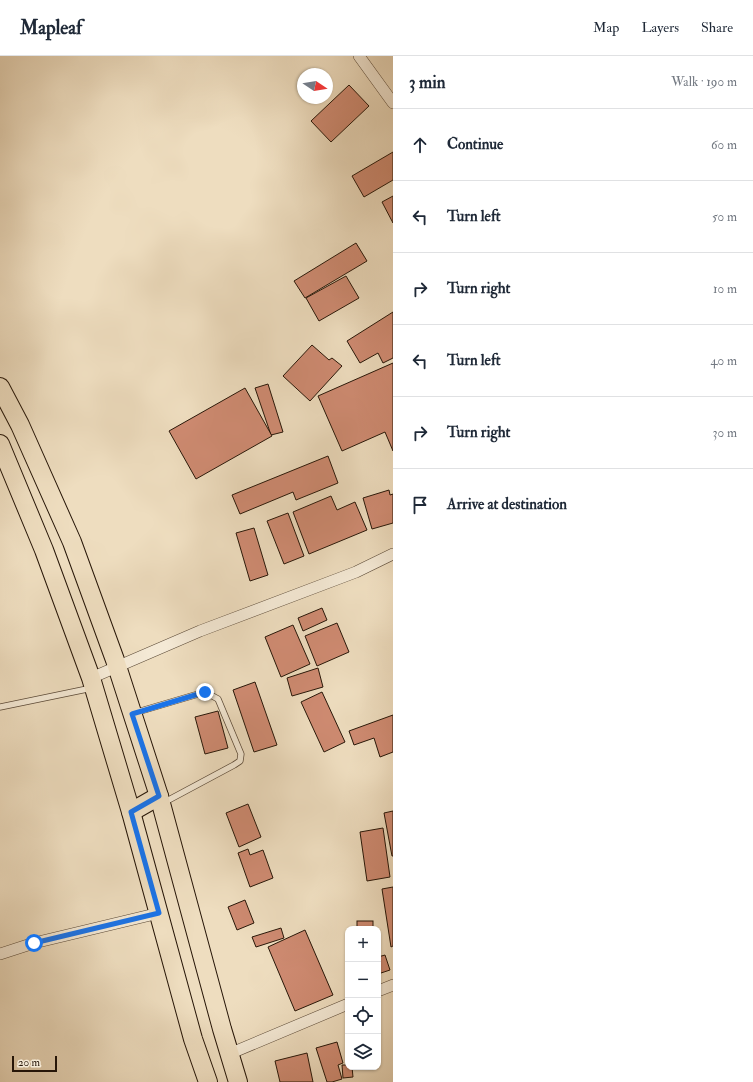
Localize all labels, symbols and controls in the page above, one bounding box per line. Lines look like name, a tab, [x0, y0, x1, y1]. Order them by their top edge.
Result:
text: Mapleaf	[20, 16, 82, 40]
text: Map	[593, 19, 619, 36]
text: Layers	[641, 19, 679, 36]
text: Share	[701, 19, 733, 36]
north arrow	[297, 68, 333, 104]
text: 3 min	[409, 72, 446, 93]
text: Walk · 190 m	[671, 74, 737, 90]
icon: ahead	[409, 134, 431, 156]
text: Continue	[447, 135, 503, 154]
text: 60 m	[711, 137, 737, 153]
icon: left	[409, 206, 431, 228]
text: Turn left	[447, 207, 501, 226]
text: 50 m	[712, 209, 737, 225]
icon: right	[409, 278, 431, 300]
text: Turn right	[447, 279, 510, 298]
text: 10 m	[713, 281, 737, 297]
icon: left	[409, 350, 431, 372]
text: Turn left	[447, 351, 501, 370]
text: 40 m	[711, 353, 737, 369]
icon: right	[409, 422, 431, 444]
text: Turn right	[447, 423, 510, 442]
text: 30 m	[713, 425, 737, 441]
icon: arrive	[409, 494, 431, 516]
text: Arrive at destination	[447, 495, 567, 514]
route end	[196, 683, 214, 701]
map controls	[345, 926, 381, 1070]
button: +	[345, 926, 381, 962]
route start	[25, 934, 43, 952]
button: −	[345, 962, 381, 998]
button: locate	[345, 998, 381, 1034]
button: layers	[345, 1034, 381, 1070]
scale bar	[12, 1054, 57, 1073]
text: 20 m	[18, 1056, 40, 1069]

